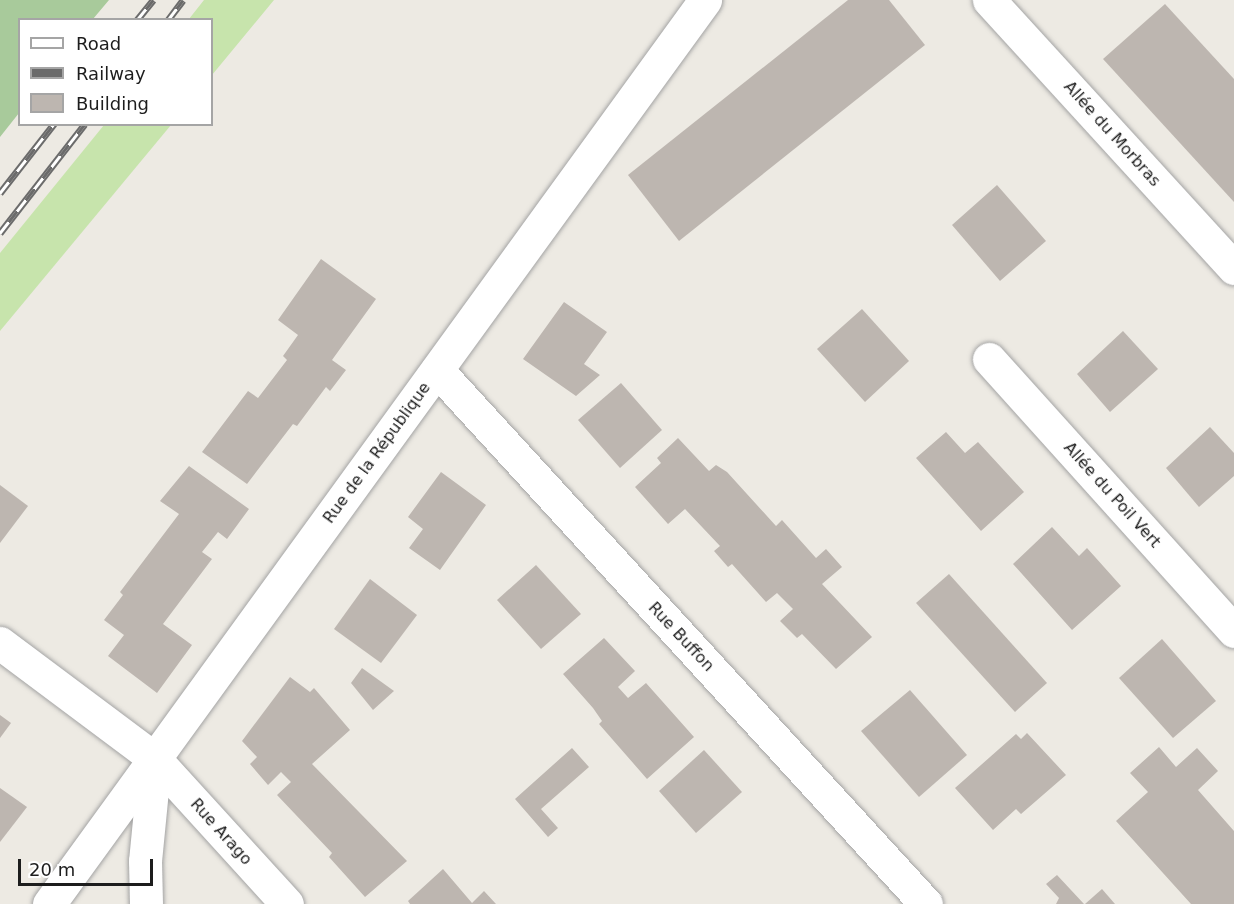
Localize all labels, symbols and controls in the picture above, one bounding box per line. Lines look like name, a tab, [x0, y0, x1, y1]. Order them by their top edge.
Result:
legend	[18, 18, 213, 126]
text: Road	[76, 33, 121, 54]
text: Railway	[76, 63, 146, 84]
street label: Allée du Morbras	[1060, 77, 1164, 191]
text: Building	[76, 93, 149, 114]
street label: Rue de la République	[319, 379, 435, 527]
street label: Allée du Poil Vert	[1060, 438, 1164, 552]
street label: Rue Buffon	[644, 598, 718, 676]
street label: Rue Arago	[186, 795, 256, 869]
scale bar	[21, 847, 156, 885]
text: 20 m	[29, 859, 75, 880]

